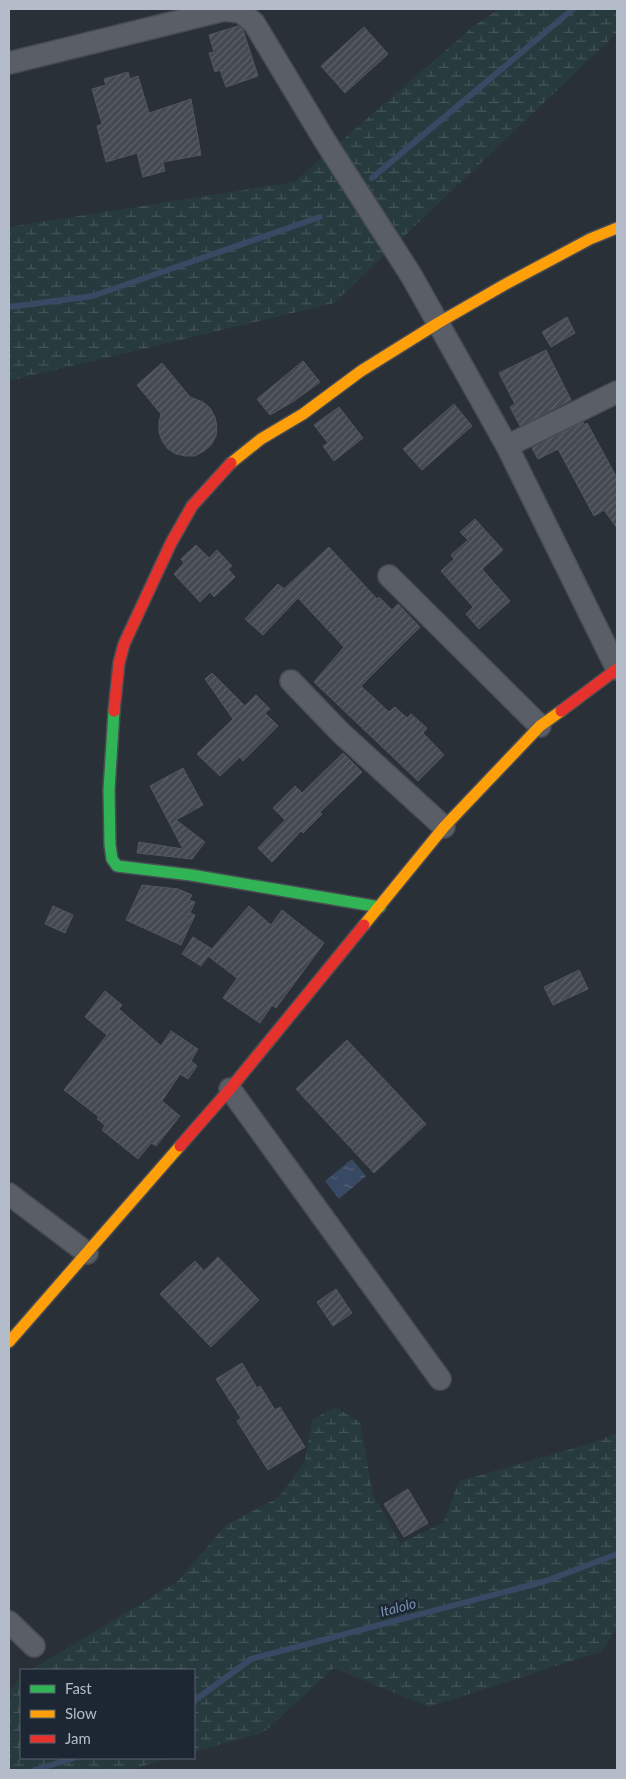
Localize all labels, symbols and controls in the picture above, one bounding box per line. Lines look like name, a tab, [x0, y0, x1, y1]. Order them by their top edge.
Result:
water label: Italolo	[378, 1594, 418, 1620]
legend	[20, 1669, 195, 1759]
text: Fast	[65, 1679, 92, 1697]
text: Slow	[65, 1704, 97, 1722]
text: Jam	[65, 1729, 91, 1747]

